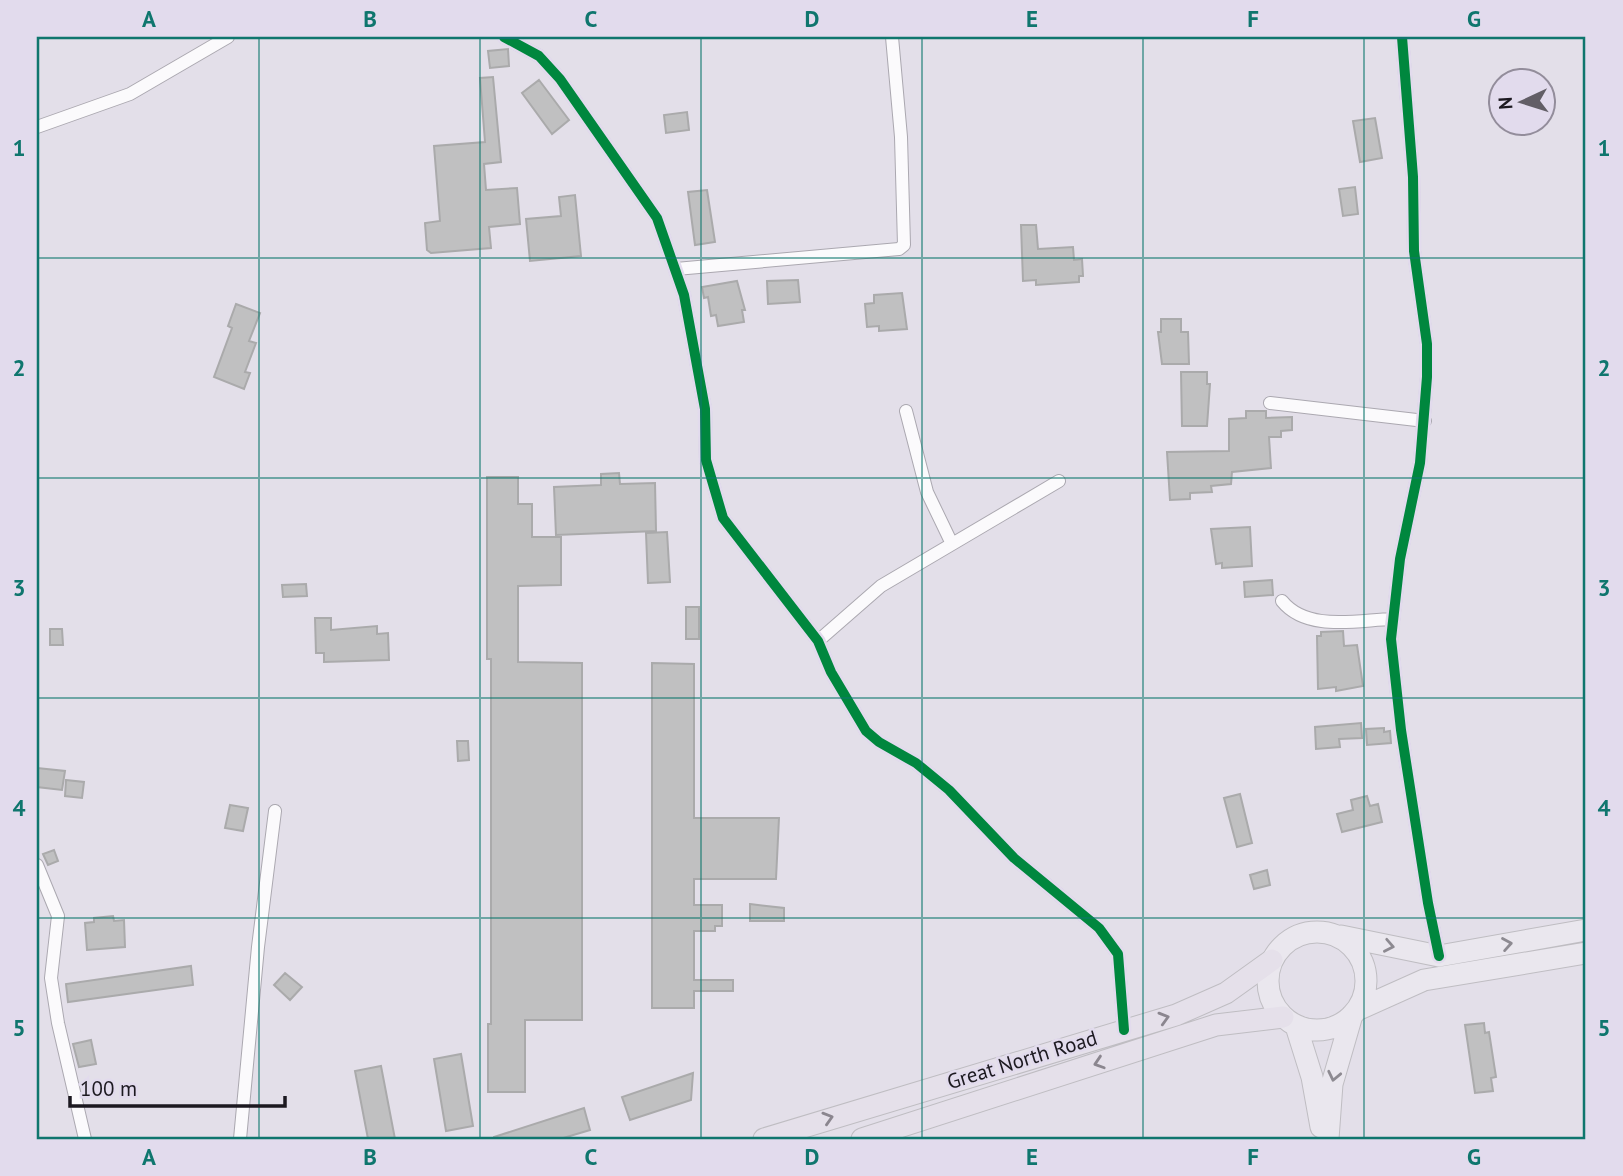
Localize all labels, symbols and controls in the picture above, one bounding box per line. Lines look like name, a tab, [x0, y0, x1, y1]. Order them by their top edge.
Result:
text: A	[142, 4, 156, 33]
text: B	[363, 4, 377, 33]
text: C	[585, 4, 598, 33]
text: D	[805, 4, 819, 33]
text: E	[1026, 4, 1038, 33]
text: F	[1247, 4, 1259, 33]
text: G	[1467, 4, 1481, 33]
north arrow	[1486, 66, 1556, 136]
text: N	[1493, 96, 1517, 110]
text: 1	[12, 133, 26, 162]
text: 1	[1597, 133, 1611, 162]
text: 2	[12, 353, 26, 382]
text: 2	[1597, 353, 1611, 382]
text: 3	[12, 573, 26, 602]
text: 3	[1597, 573, 1611, 602]
text: 4	[12, 793, 26, 822]
text: 4	[1597, 793, 1611, 822]
one-way arrow	[1383, 937, 1395, 952]
one-way arrow	[1501, 937, 1513, 952]
one-way arrow	[1158, 1012, 1170, 1027]
text: 5	[12, 1013, 26, 1042]
text: 5	[1597, 1013, 1611, 1042]
street label: Great North Road	[943, 1024, 1100, 1095]
one-way arrow	[1093, 1055, 1106, 1069]
scale bar	[70, 1064, 285, 1108]
one-way arrow	[1328, 1070, 1343, 1082]
text: 100 m	[80, 1075, 137, 1102]
one-way arrow	[822, 1111, 834, 1126]
text: A	[142, 1142, 156, 1171]
text: B	[363, 1142, 377, 1171]
text: C	[585, 1142, 598, 1171]
text: D	[805, 1142, 819, 1171]
text: E	[1026, 1142, 1038, 1171]
text: F	[1247, 1142, 1259, 1171]
text: G	[1467, 1142, 1481, 1171]

